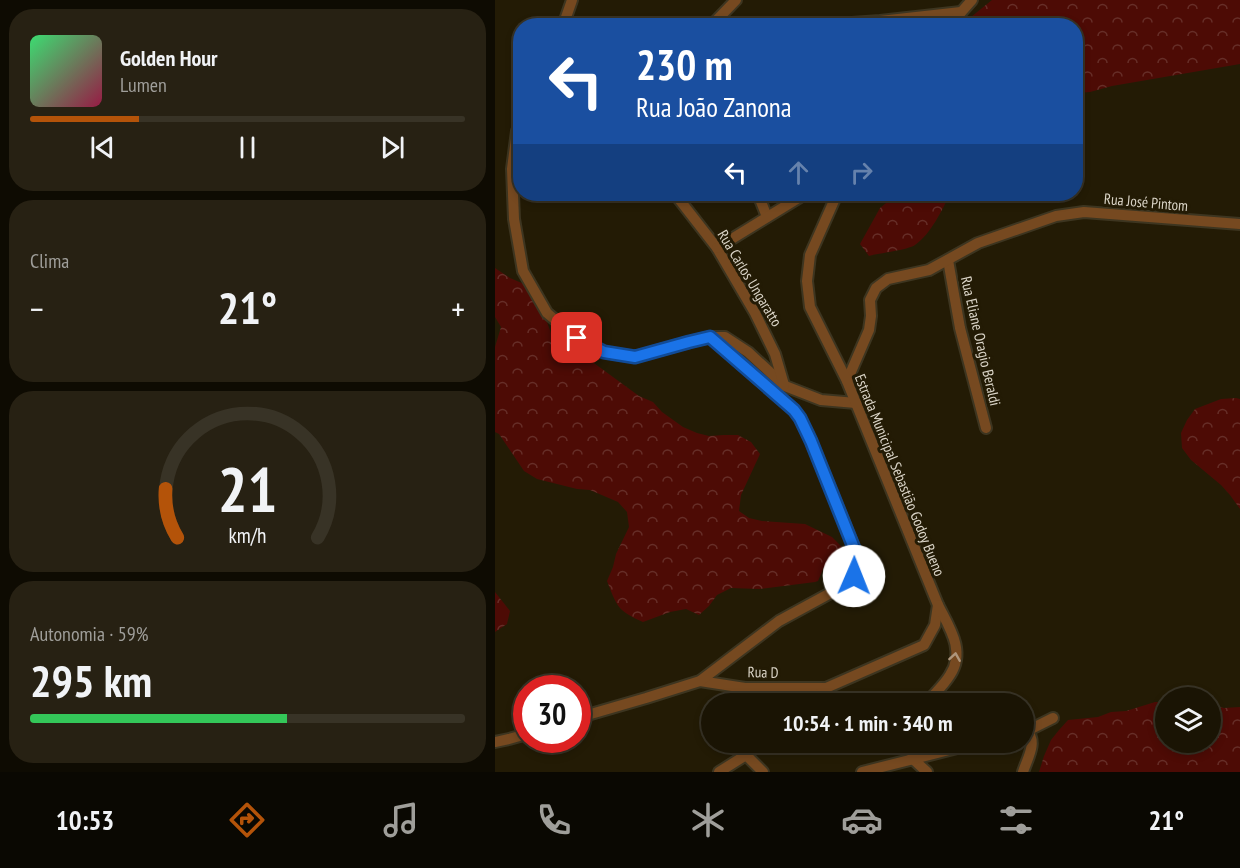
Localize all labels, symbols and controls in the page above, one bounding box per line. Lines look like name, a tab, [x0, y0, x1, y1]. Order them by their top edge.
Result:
text: 230 m	[636, 37, 733, 92]
icon: left	[537, 42, 615, 120]
text: Golden Hour	[120, 44, 218, 72]
text: Lumen	[120, 72, 167, 98]
text: Rua João Zanona	[636, 90, 792, 124]
icon: previous	[86, 131, 119, 164]
icon: pause	[231, 131, 264, 164]
icon: next	[376, 131, 409, 164]
icon: left	[719, 156, 752, 189]
icon: ahead	[782, 156, 815, 189]
icon: right	[845, 156, 878, 189]
street label: Rua José Pintom	[1103, 189, 1189, 215]
street label: Rua Carlos Ungaratto	[714, 226, 786, 330]
text: Clima	[30, 248, 69, 274]
street label: Rua Eliane Oragio Beraldi	[957, 274, 1005, 408]
text: 21°	[218, 278, 277, 336]
text: −	[30, 287, 44, 330]
text: +	[451, 287, 465, 330]
pin	[551, 312, 602, 363]
icon: arrive	[560, 321, 593, 354]
street label: Estrada Municipal Sebastião Godoy Bueno	[851, 371, 949, 579]
text: 21	[218, 449, 277, 530]
text: km/h	[228, 522, 267, 550]
position arrow	[822, 544, 886, 608]
text: Autonomia · 59%	[30, 621, 148, 647]
text: 295 km	[30, 651, 152, 709]
one-way arrow	[949, 652, 961, 662]
street label: Rua D	[747, 662, 779, 682]
speed limit sign: 30	[513, 675, 591, 753]
map controls	[1155, 687, 1221, 753]
button: layers	[1155, 687, 1221, 753]
text: 10:54 · 1 min · 340 m	[782, 709, 953, 737]
icon: directions	[226, 799, 268, 841]
icon: music	[380, 799, 422, 841]
icon: phone	[533, 799, 575, 841]
icon: climate	[687, 799, 729, 841]
icon: car	[841, 799, 883, 841]
icon: filters	[995, 799, 1037, 841]
text: 10:53	[56, 803, 114, 837]
text: 21°	[1148, 803, 1184, 837]

